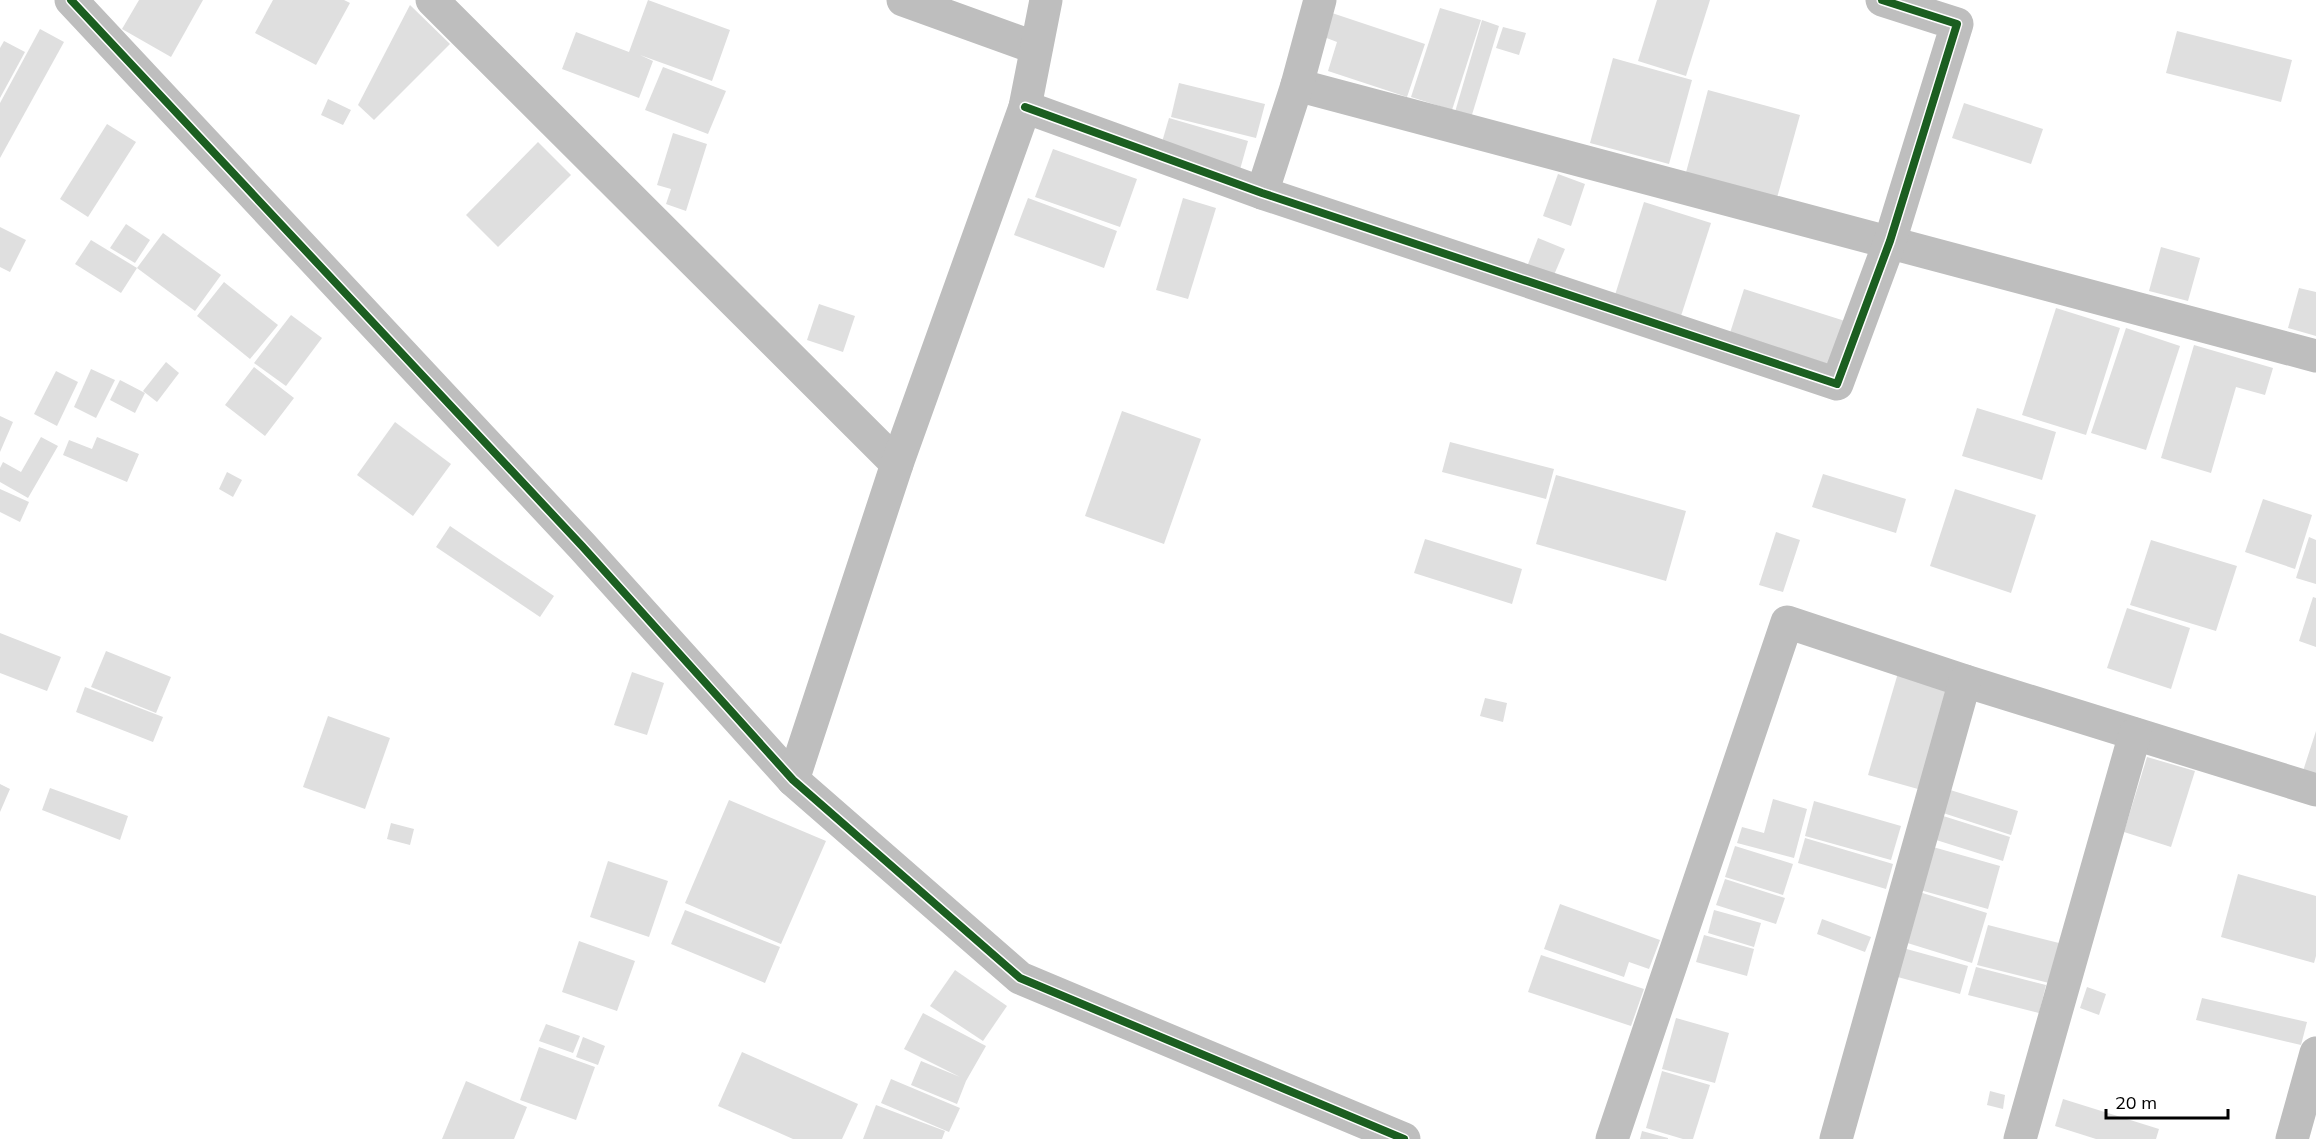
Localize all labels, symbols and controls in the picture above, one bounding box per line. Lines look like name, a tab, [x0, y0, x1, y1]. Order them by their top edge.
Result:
scale bar	[2106, 1082, 2228, 1120]
text: 20 m	[2115, 1091, 2157, 1114]

